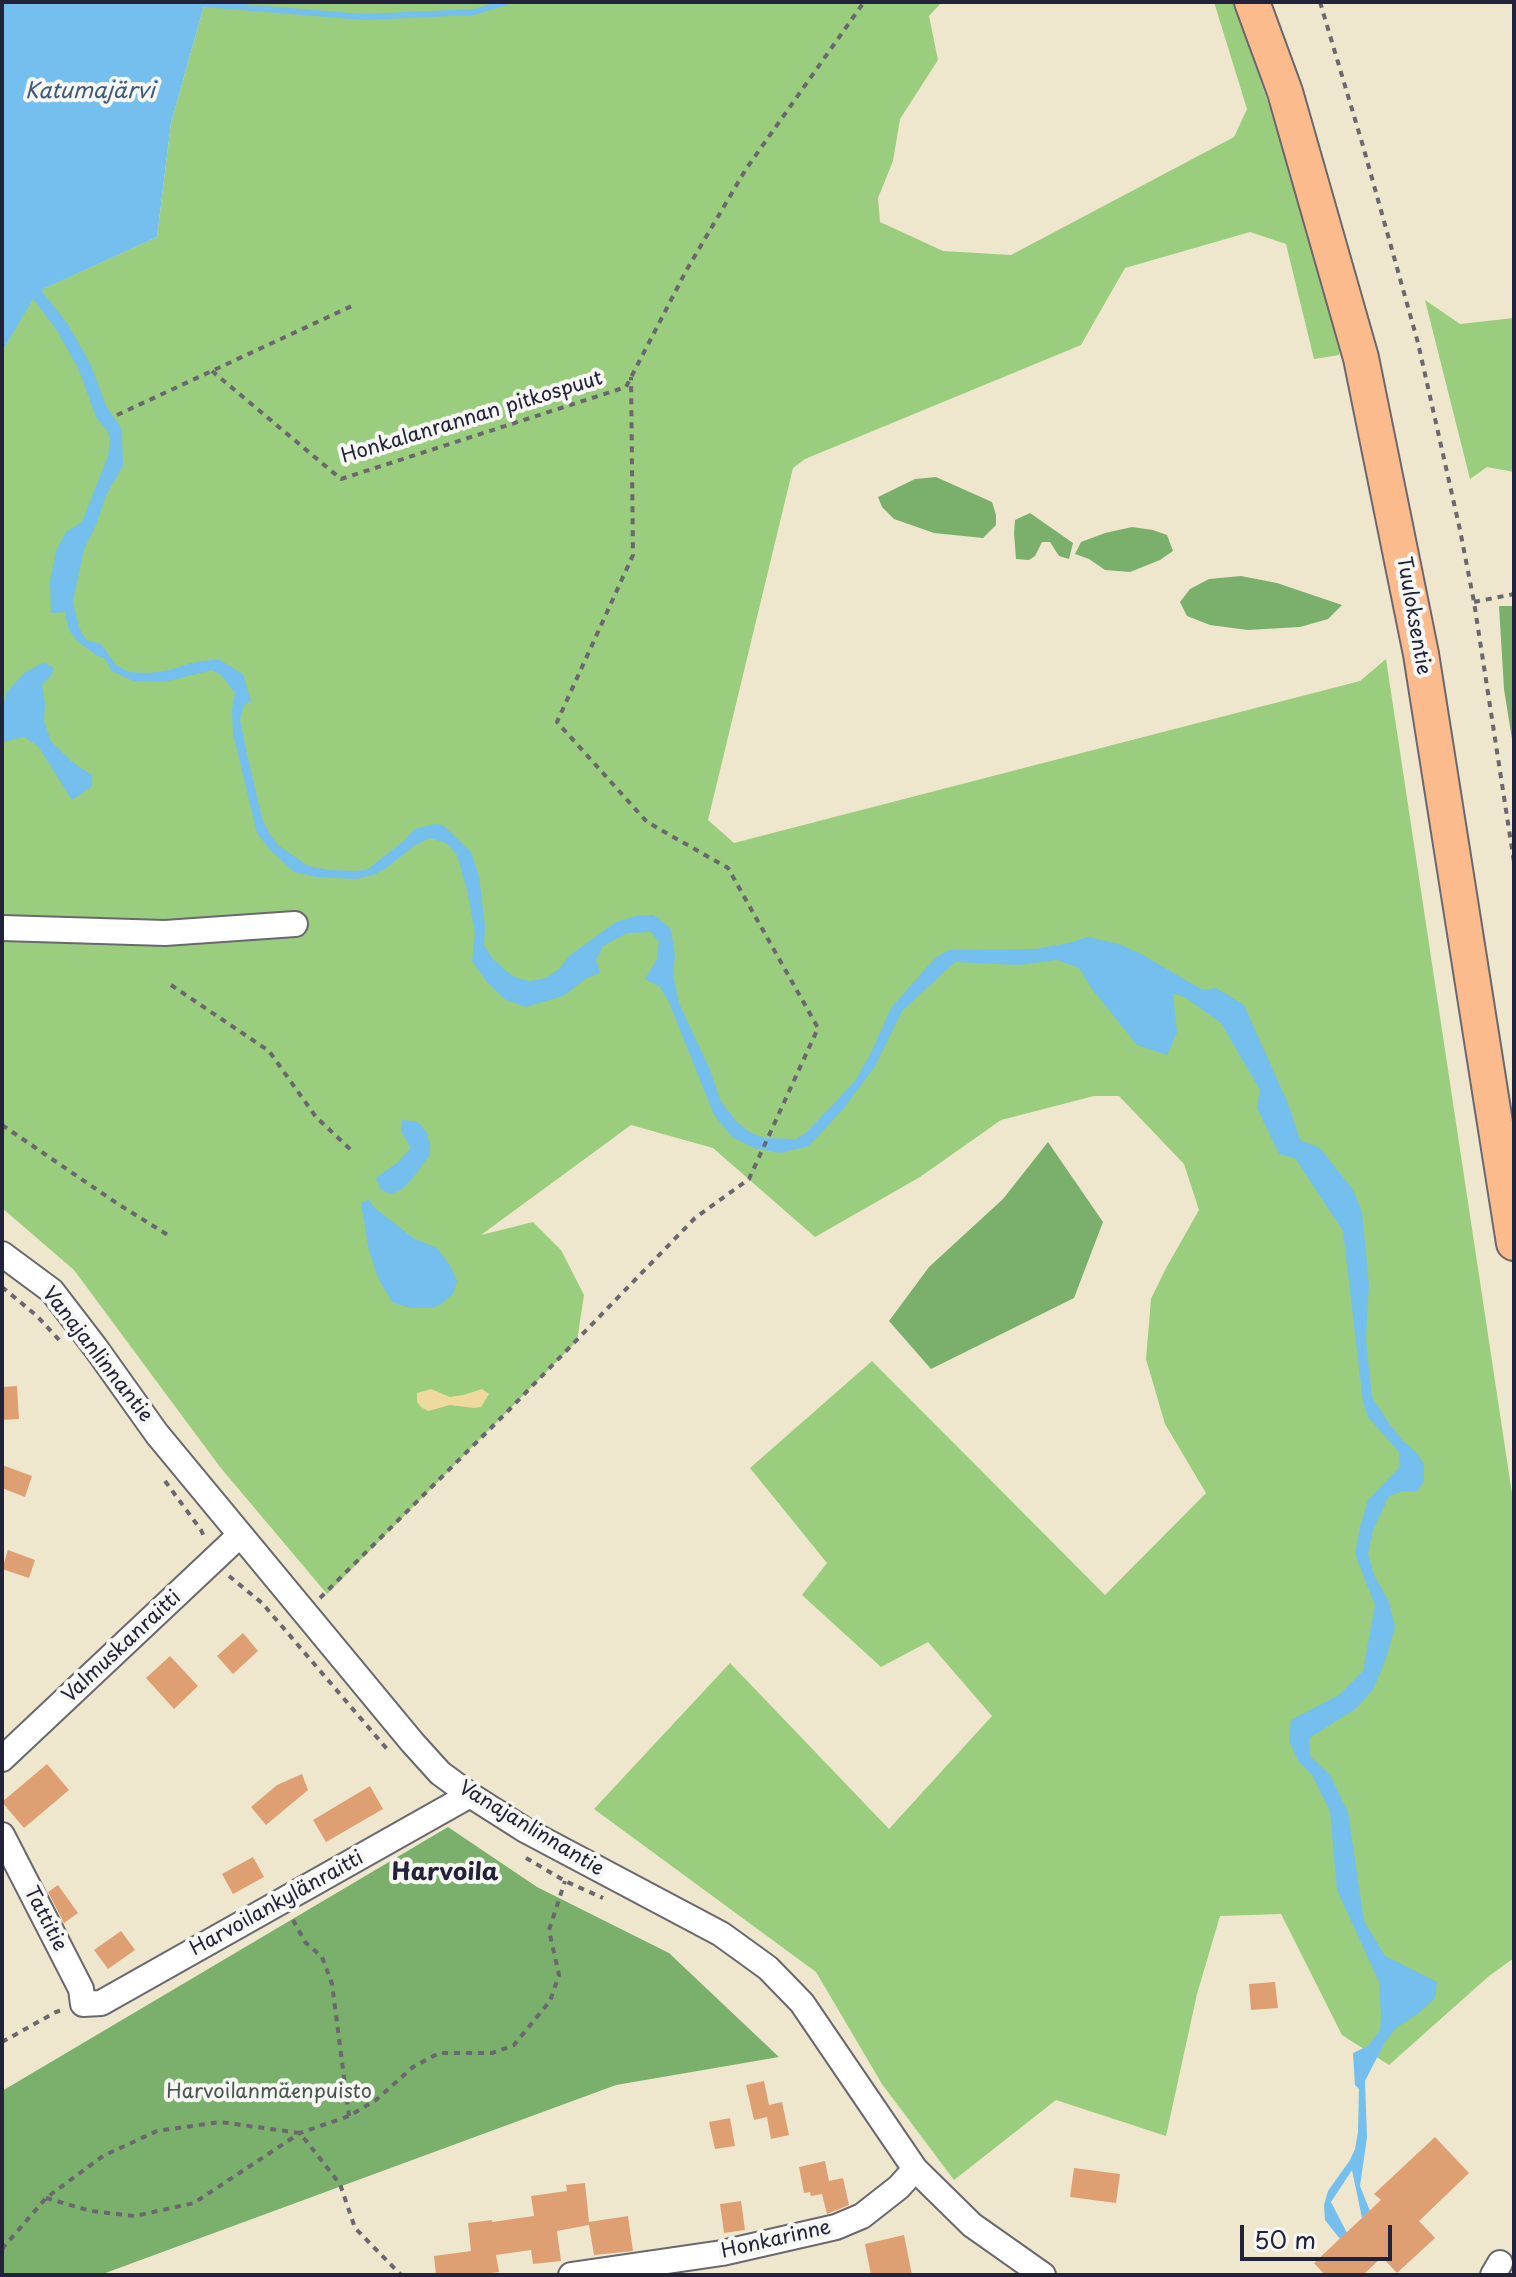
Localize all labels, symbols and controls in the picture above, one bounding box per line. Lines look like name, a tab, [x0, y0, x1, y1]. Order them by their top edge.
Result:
water label: Katumajärvi	[25, 79, 155, 105]
street label: Honkalanrannan pitkospuut	[338, 367, 606, 469]
street label: Tuuloksentie	[1391, 555, 1435, 677]
street label: Vanajanlinnantie	[37, 1283, 157, 1427]
street label: Valmuskanraitti	[58, 1586, 186, 1708]
street label: Vanajanlinnantie	[454, 1776, 608, 1882]
street label: Harvoilankylänraitti	[186, 1846, 368, 1962]
district label: Harvoila	[391, 1859, 499, 1887]
street label: Tattitie	[19, 1883, 71, 1955]
park label: Harvoilanmäenpuisto	[166, 2080, 372, 2104]
scale bar	[1244, 2209, 1396, 2259]
street label: Honkarinne	[719, 2216, 833, 2264]
text: 50 m	[1254, 2221, 1316, 2257]

